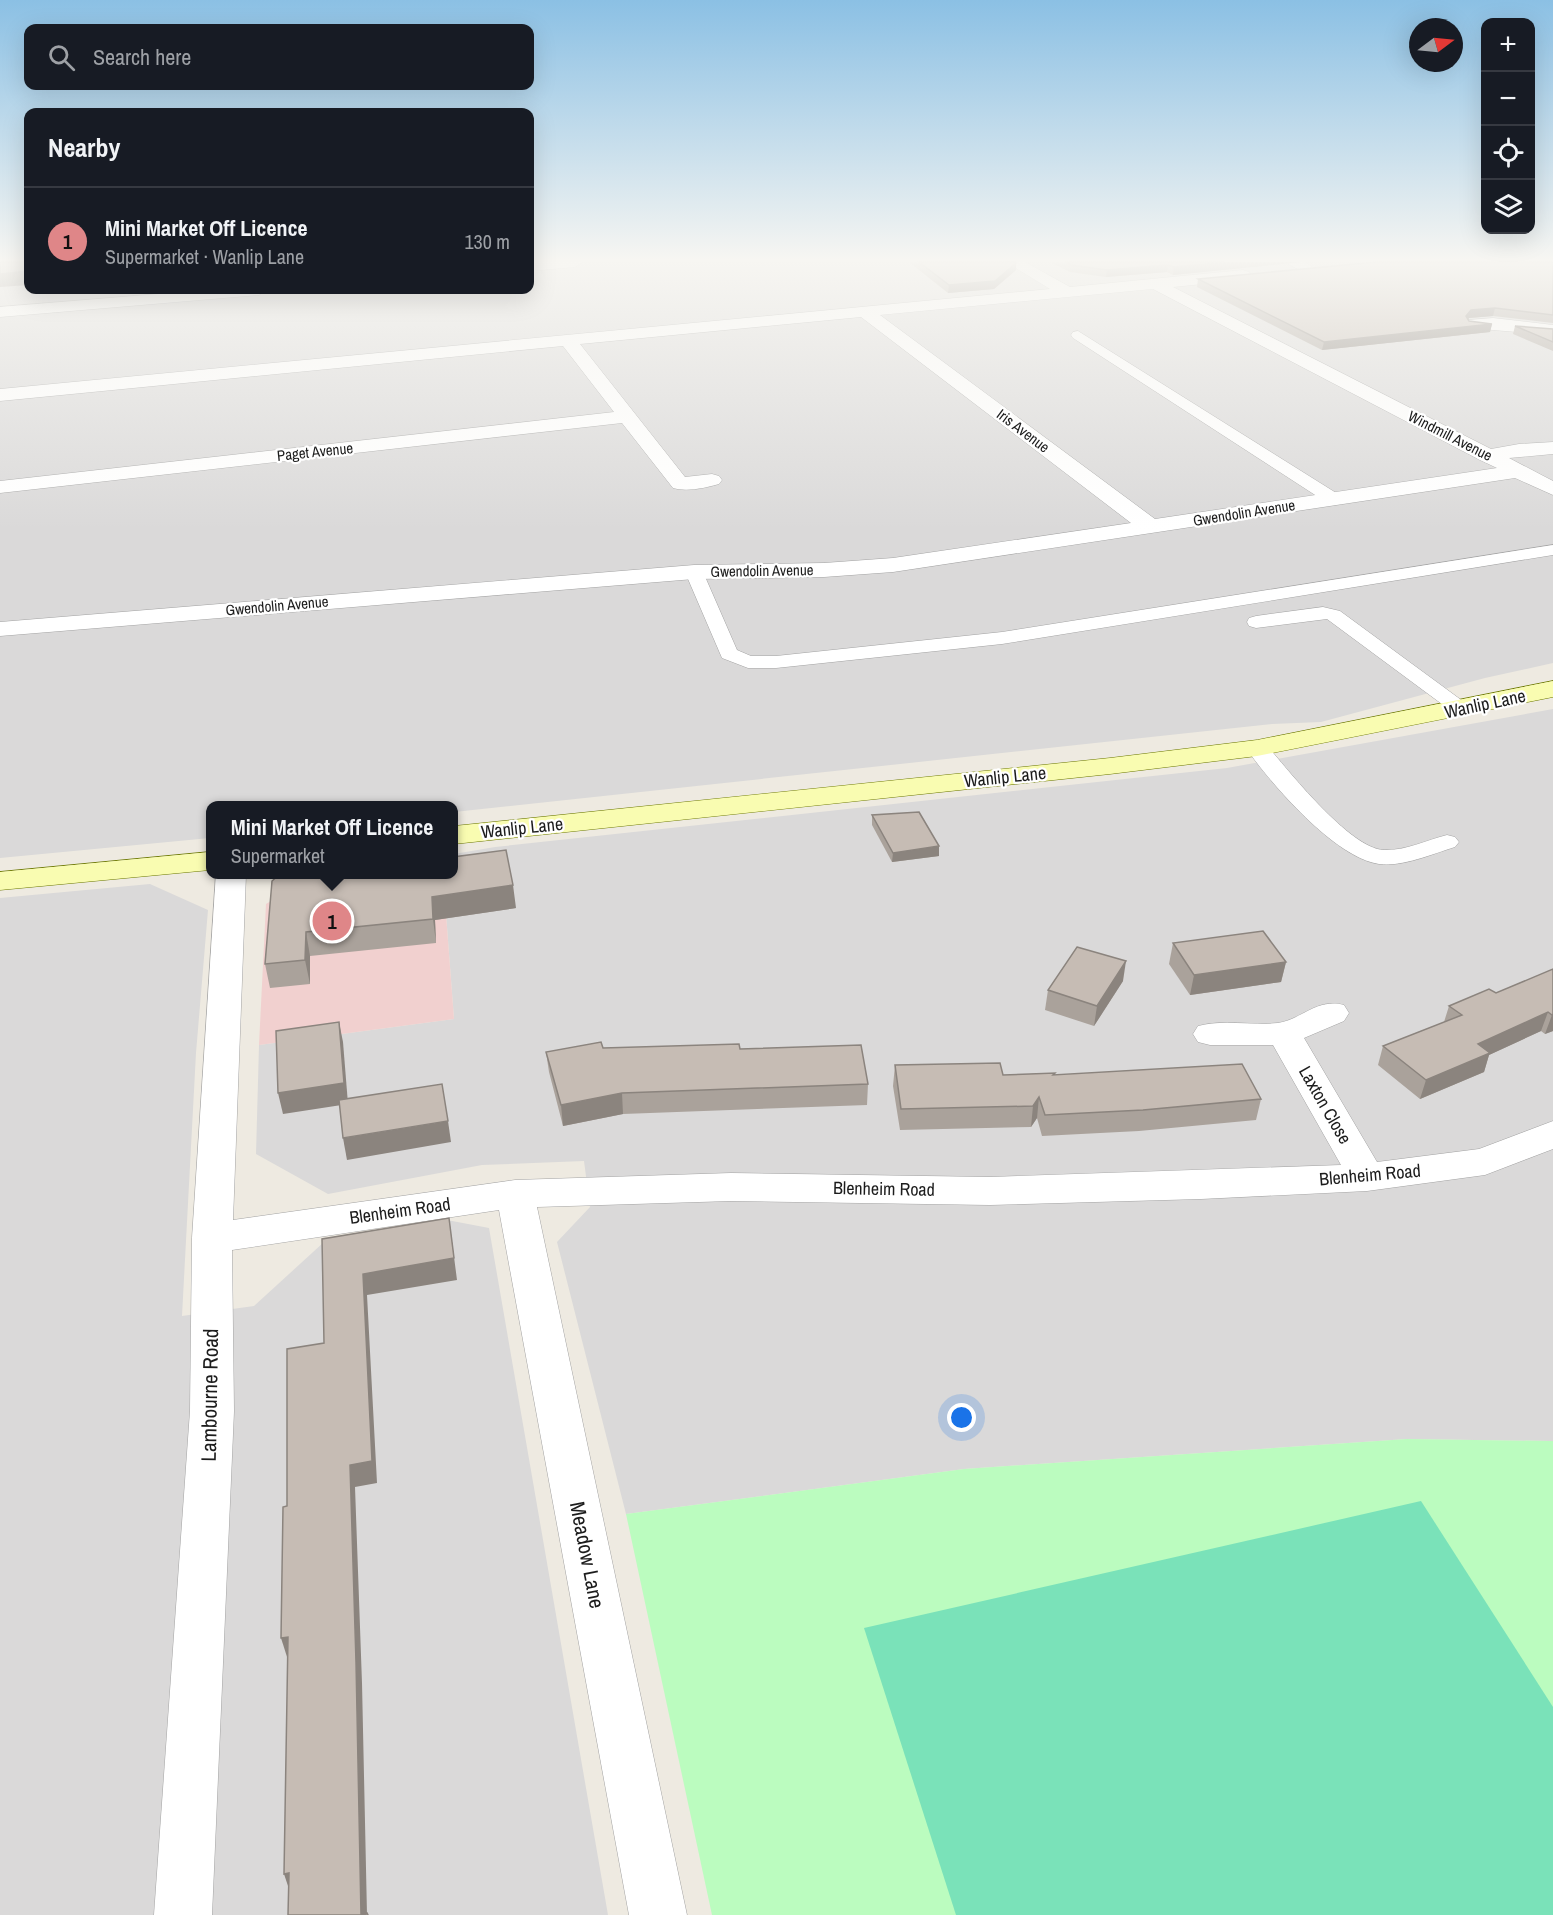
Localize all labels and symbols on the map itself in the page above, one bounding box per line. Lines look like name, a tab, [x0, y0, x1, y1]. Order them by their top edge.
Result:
north arrow	[1409, 18, 1463, 72]
street label: Iris Avenue	[992, 404, 1054, 458]
street label: Windmill Avenue	[1404, 405, 1496, 466]
street label: Paget Avenue	[276, 437, 354, 466]
street label: Gwendolin Avenue	[1191, 494, 1297, 531]
street label: Gwendolin Avenue	[710, 559, 814, 582]
street label: Gwendolin Avenue	[225, 591, 329, 620]
street label: Wanlip Lane	[1442, 683, 1528, 724]
street label: Wanlip Lane	[963, 760, 1047, 793]
street label: Wanlip Lane	[480, 811, 564, 844]
pin: 1	[312, 898, 352, 944]
street label: Laxton Close	[1293, 1061, 1358, 1148]
street label: Blenheim Road	[1318, 1158, 1422, 1191]
street label: Blenheim Road	[833, 1175, 935, 1202]
street label: Blenheim Road	[348, 1191, 452, 1230]
street label: Lambourne Road	[194, 1328, 225, 1462]
your location	[947, 1403, 976, 1432]
street label: Meadow Lane	[563, 1499, 612, 1611]

